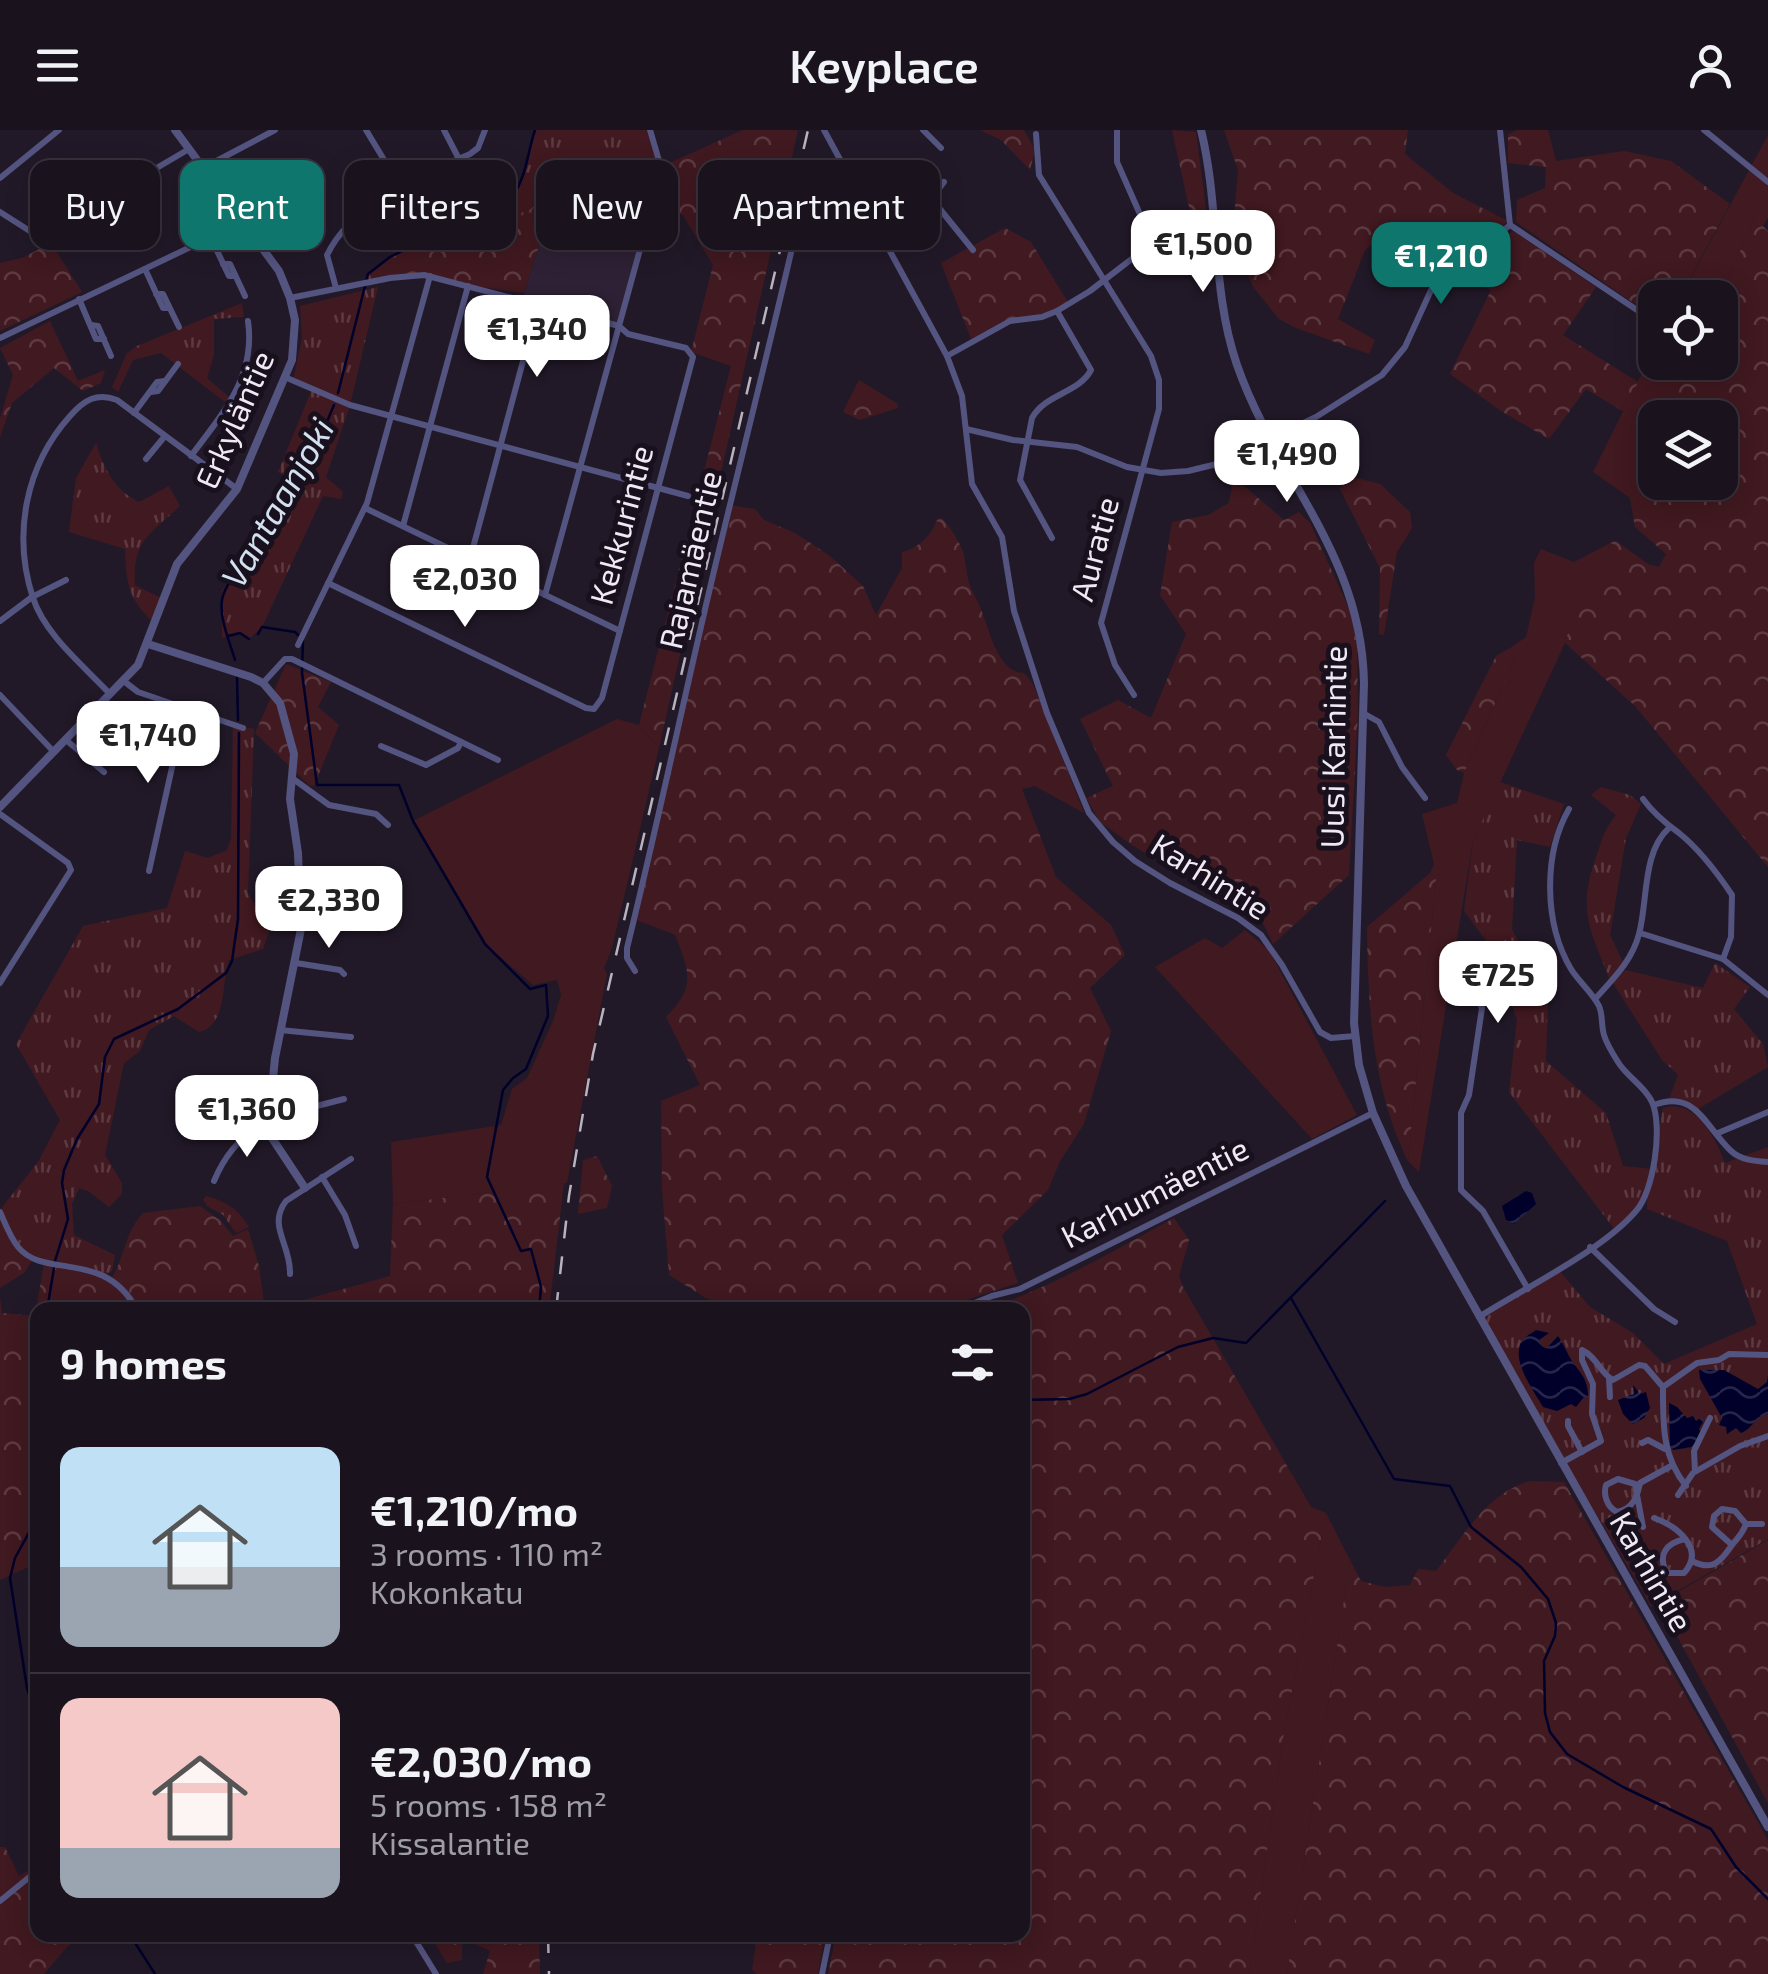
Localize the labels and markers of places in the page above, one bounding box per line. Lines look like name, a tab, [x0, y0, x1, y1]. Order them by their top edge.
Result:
pin: €1,500	[1122, 210, 1284, 295]
pin: €1,210	[1360, 222, 1522, 307]
pin: €1,340	[456, 295, 618, 380]
pin: €1,490	[1206, 420, 1368, 505]
pin: €2,030	[384, 545, 546, 630]
pin: €1,740	[67, 701, 229, 786]
pin: €2,330	[248, 866, 410, 951]
pin: €725	[1439, 941, 1557, 1026]
pin: €1,360	[166, 1075, 328, 1160]

